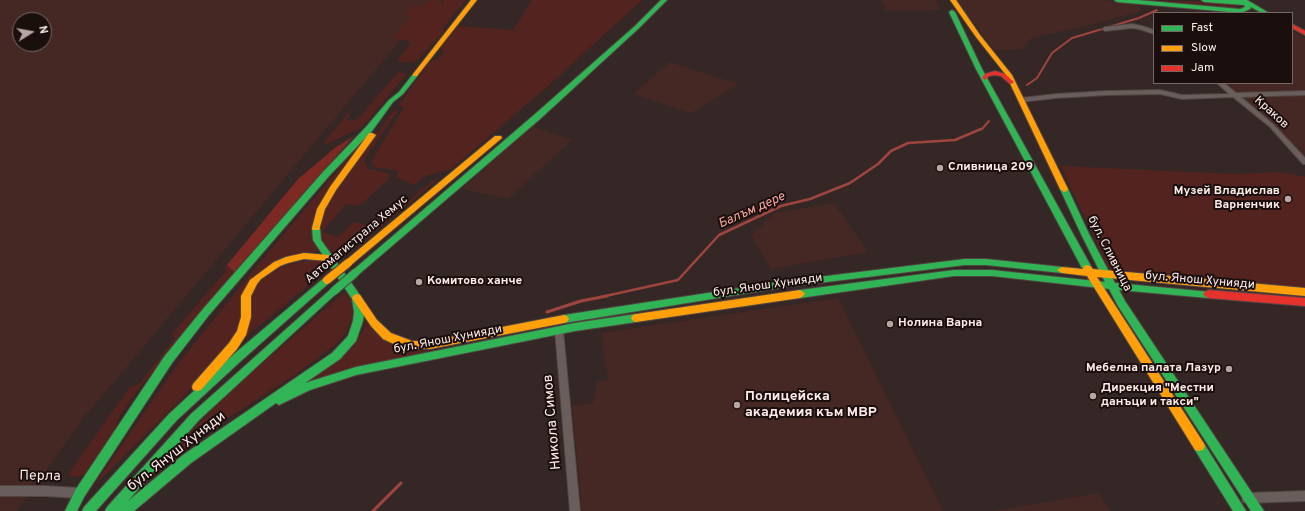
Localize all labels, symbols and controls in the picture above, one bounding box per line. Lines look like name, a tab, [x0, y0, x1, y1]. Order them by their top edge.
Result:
north arrow	[12, 12, 52, 52]
legend	[1153, 12, 1293, 84]
text: Fast	[1191, 20, 1213, 36]
text: N	[35, 25, 50, 35]
text: Slow	[1191, 40, 1217, 56]
text: Jam	[1191, 60, 1214, 76]
street label: Краков	[1251, 94, 1291, 132]
place label: Сливница 209	[948, 161, 1033, 175]
marker: Сливница 209	[935, 163, 945, 173]
place label: Музей Владислав Варненчик	[1174, 185, 1280, 213]
water label: Балъм дере	[716, 189, 788, 233]
street label: Автомагистрала Хемус	[303, 193, 411, 287]
marker: Музей Владислав Варненчик	[1283, 194, 1293, 204]
street label: бул. Сливница	[1084, 214, 1134, 294]
street label: бул. Янош Хунияди	[1145, 269, 1255, 293]
street label: бул. Янош Хунияди	[713, 271, 823, 301]
place label: Комитово ханче	[427, 275, 522, 289]
marker: Комитово ханче	[414, 277, 424, 287]
place label: Нолина Варна	[898, 317, 982, 331]
marker: Нолина Варна	[885, 319, 895, 329]
street label: бул. Янош Хунияди	[393, 322, 503, 358]
place label: Мебелна палата Лазур	[1086, 362, 1221, 376]
marker: Мебелна палата Лазур	[1224, 364, 1234, 374]
street label: Никола Симов	[540, 374, 566, 470]
place label: Дирекция "Местни данъци и такси"	[1101, 382, 1214, 410]
place label: Полицейска академия към МВР	[745, 389, 877, 422]
marker: Дирекция "Местни данъци и такси"	[1088, 391, 1098, 401]
marker: Полицейска академия към МВР	[732, 400, 742, 410]
street label: бул. Януш Хуняди	[125, 409, 229, 495]
street label: Перла	[19, 468, 61, 486]

